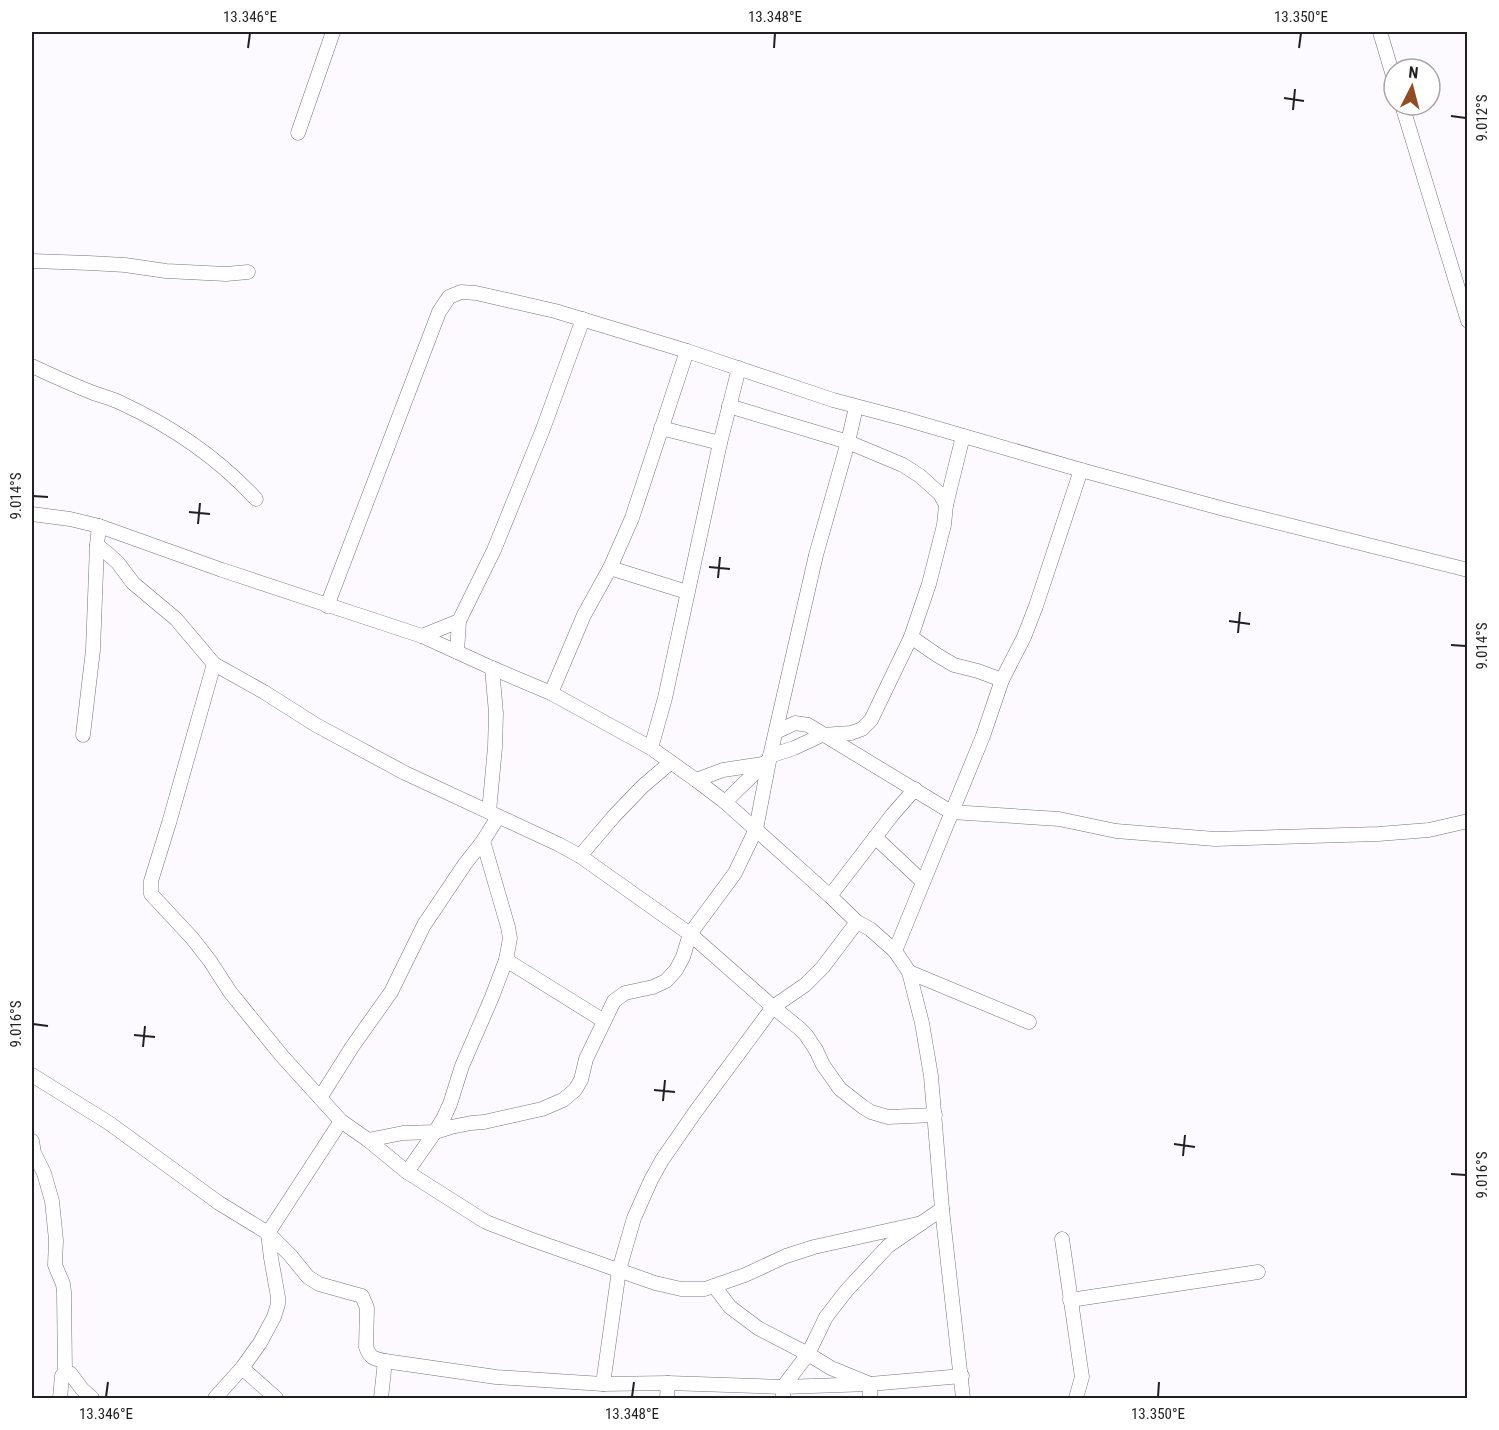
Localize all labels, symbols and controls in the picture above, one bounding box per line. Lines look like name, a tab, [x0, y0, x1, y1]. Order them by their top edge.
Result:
text: 13.346°E	[223, 8, 277, 26]
text: 13.348°E	[748, 8, 802, 26]
text: 13.350°E	[1274, 8, 1328, 26]
north arrow	[1382, 57, 1442, 117]
text: N	[1408, 63, 1419, 83]
text: 9.012°S	[1473, 94, 1491, 141]
text: 9.014°S	[7, 472, 25, 519]
text: 9.014°S	[1473, 622, 1491, 669]
text: 9.016°S	[7, 1000, 25, 1047]
text: 9.016°S	[1473, 1151, 1491, 1198]
text: 13.346°E	[79, 1405, 133, 1423]
text: 13.348°E	[605, 1405, 659, 1423]
text: 13.350°E	[1131, 1405, 1185, 1423]

